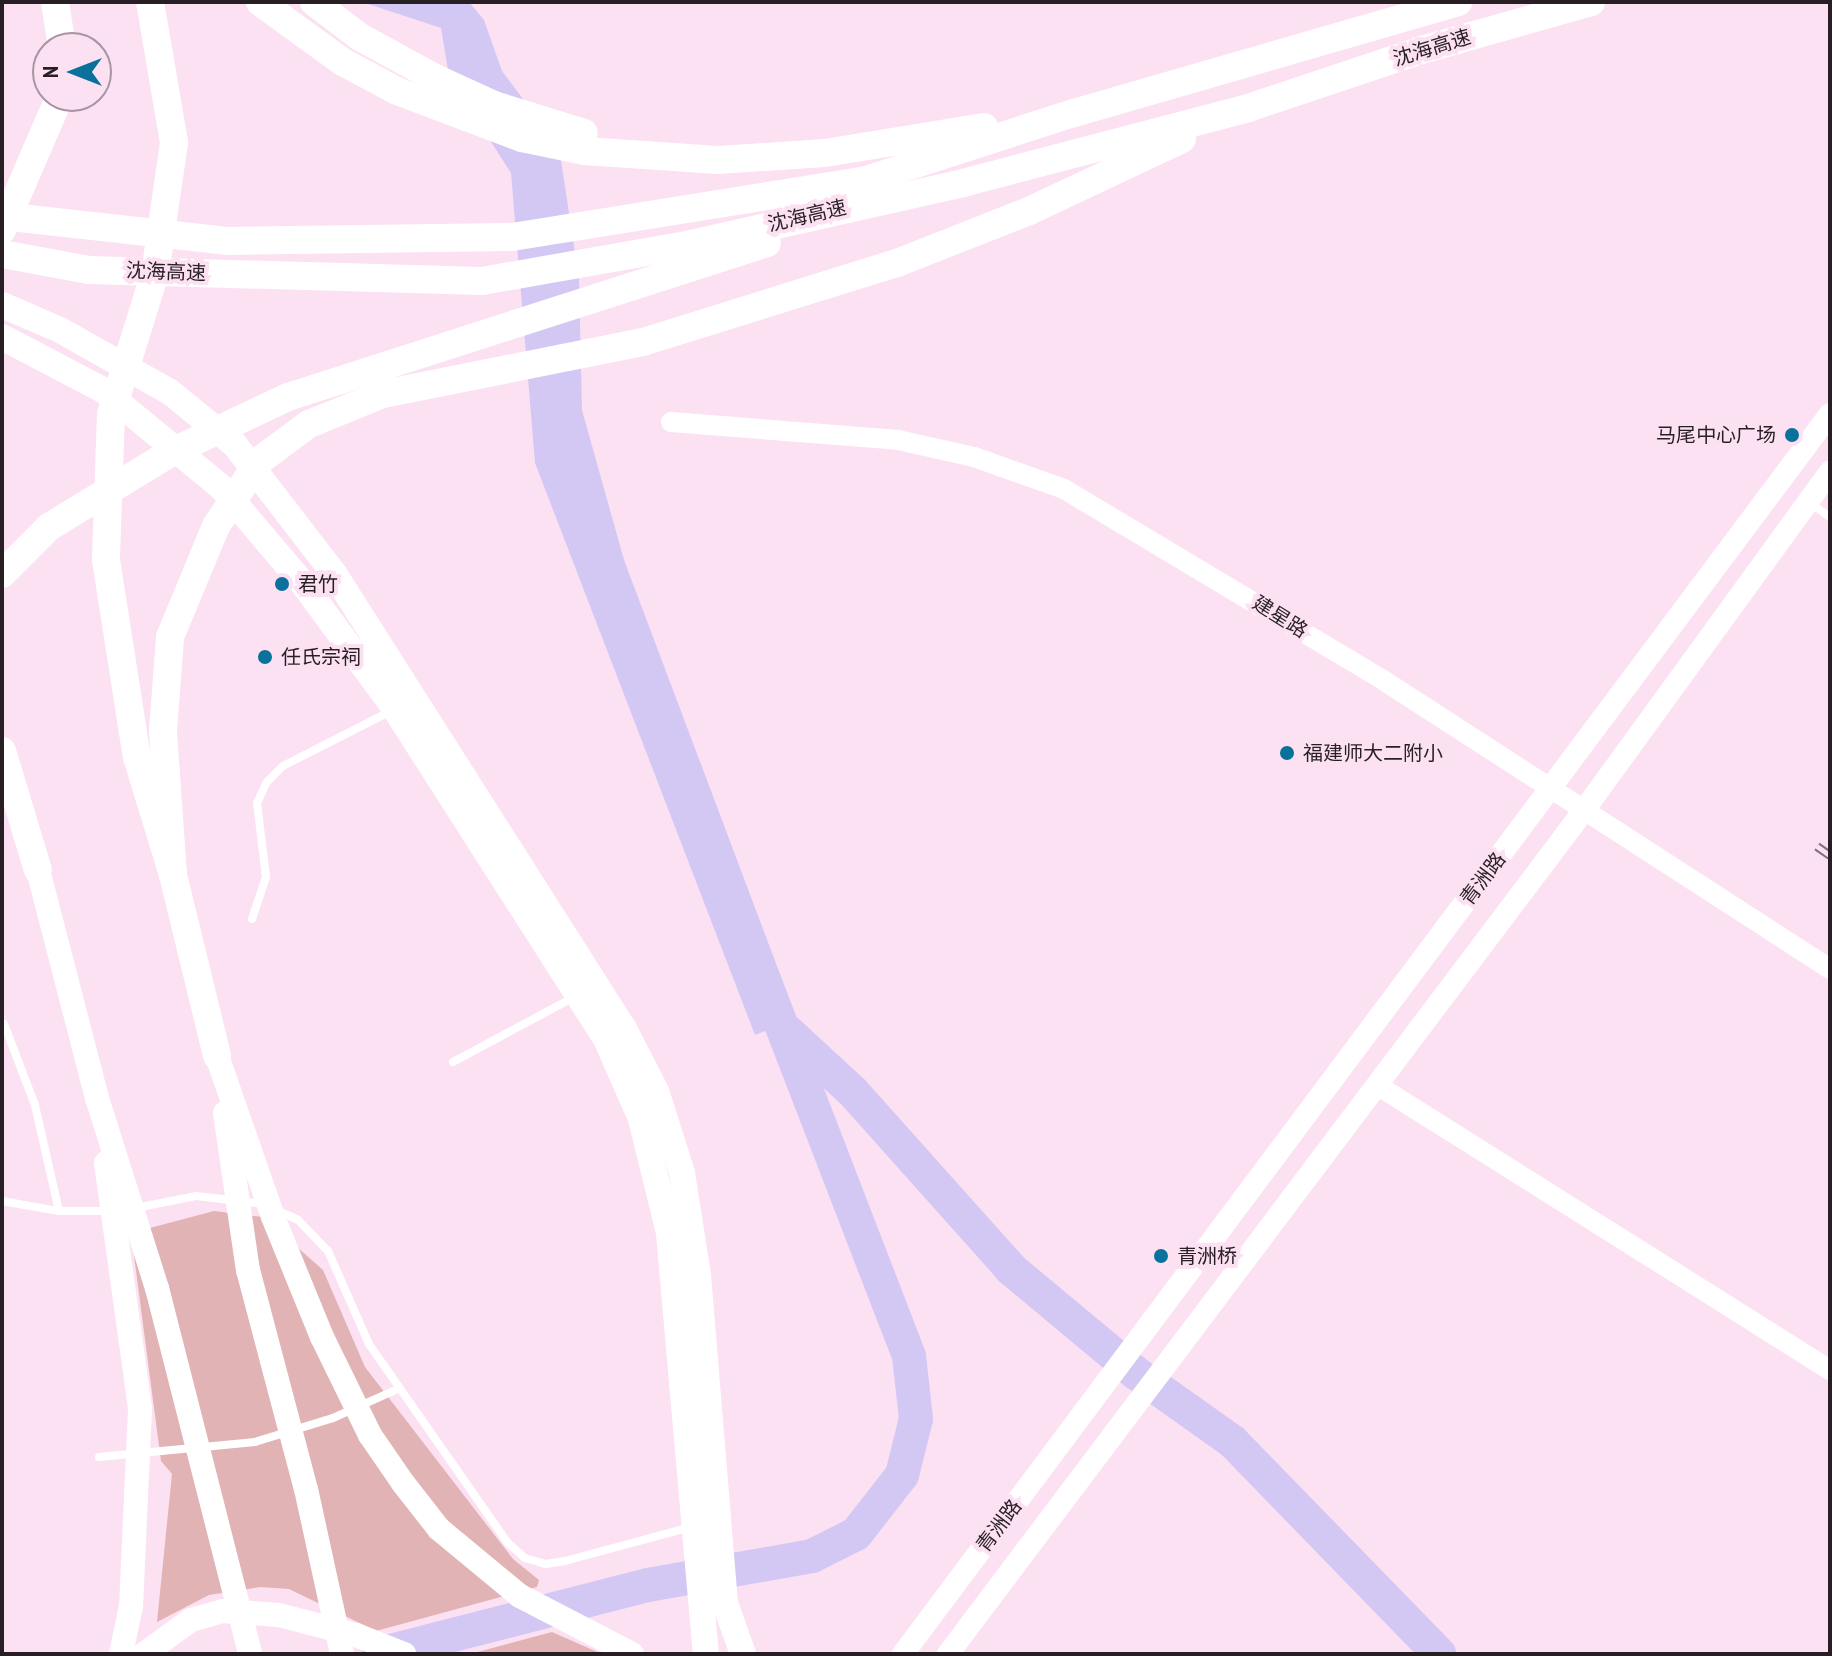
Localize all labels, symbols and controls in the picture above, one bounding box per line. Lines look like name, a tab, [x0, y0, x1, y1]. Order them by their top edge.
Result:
street label: 沈海高速	[1390, 25, 1474, 71]
north arrow	[32, 32, 112, 112]
text: N	[36, 66, 64, 78]
street label: 沈海高速	[765, 195, 849, 237]
street label: 沈海高速	[126, 259, 206, 285]
place label: 马尾中心广场	[1656, 423, 1776, 447]
marker: 马尾中心广场	[1783, 426, 1801, 444]
place label: 君竹	[298, 572, 338, 596]
marker: 君竹	[273, 575, 291, 593]
street label: 建星路	[1248, 591, 1312, 643]
place label: 任氏宗祠	[281, 645, 361, 669]
marker: 任氏宗祠	[256, 648, 274, 666]
place label: 福建师大二附小	[1303, 741, 1443, 765]
marker: 福建师大二附小	[1278, 744, 1296, 762]
street label: 青洲路	[1455, 848, 1511, 910]
place label: 青洲桥	[1177, 1244, 1237, 1268]
marker: 青洲桥	[1152, 1247, 1170, 1265]
street label: 青洲路	[971, 1495, 1027, 1557]

